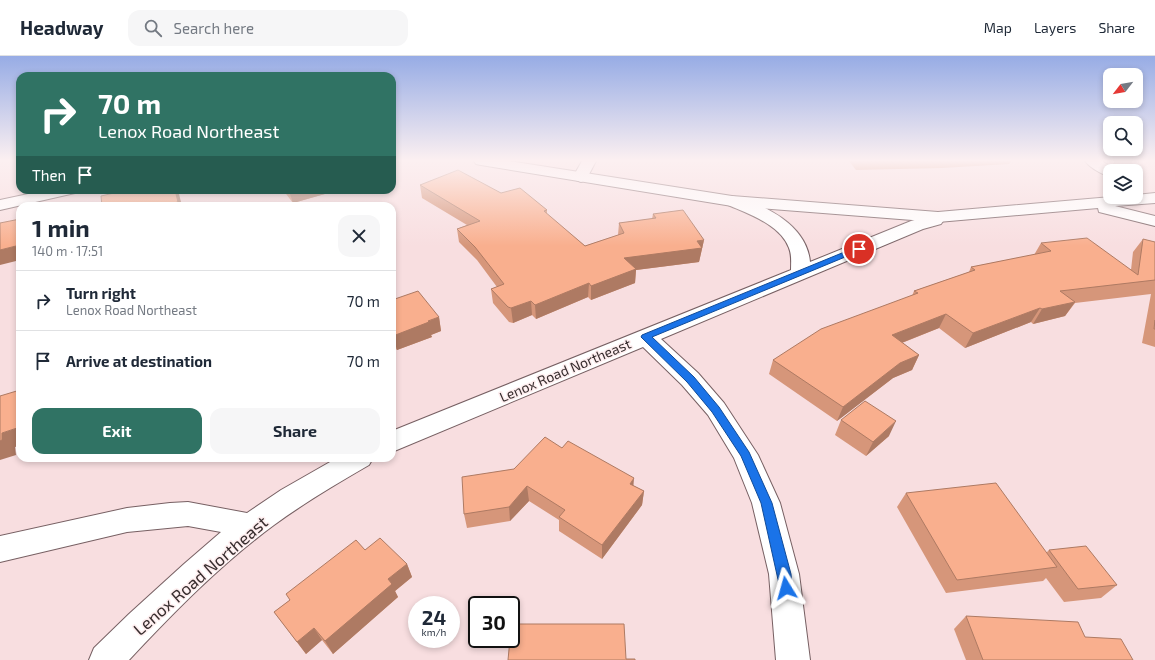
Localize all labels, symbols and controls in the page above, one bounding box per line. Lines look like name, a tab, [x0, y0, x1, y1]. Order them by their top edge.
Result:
search box	[128, 10, 408, 46]
text: Headway	[20, 16, 104, 39]
icon: search	[142, 17, 164, 39]
text: Search here	[174, 19, 254, 37]
text: Map	[984, 19, 1012, 36]
text: Layers	[1034, 19, 1076, 36]
text: Share	[1098, 19, 1135, 36]
north arrow	[1103, 68, 1143, 108]
map controls	[1103, 68, 1143, 204]
text: 70 m	[98, 86, 161, 120]
icon: right	[32, 88, 84, 140]
button: search	[1103, 116, 1143, 156]
text: Lenox Road Northeast	[98, 120, 279, 142]
icon: arrive	[74, 164, 96, 186]
button: layers	[1103, 164, 1143, 204]
text: Then	[32, 166, 66, 184]
text: 1 min	[32, 213, 90, 242]
button: close	[338, 215, 380, 257]
pin	[842, 232, 876, 266]
icon: arrive	[848, 238, 870, 260]
text: 140 m · 17:51	[32, 243, 103, 259]
text: Turn right	[66, 284, 136, 302]
icon: right	[32, 290, 54, 312]
text: 70 m	[347, 292, 380, 310]
text: Lenox Road Northeast	[66, 302, 197, 318]
street label: Lenox Road Northeast	[497, 335, 633, 405]
icon: arrive	[32, 350, 54, 372]
text: Arrive at destination	[66, 352, 212, 370]
text: 70 m	[347, 352, 380, 370]
button: Exit	[32, 408, 202, 454]
button: Share	[210, 408, 380, 454]
street label: Lenox Road Northeast	[129, 511, 272, 639]
position arrow	[765, 567, 807, 609]
speed limit sign: 30	[468, 596, 520, 648]
text: 24	[422, 605, 446, 629]
text: km/h	[422, 626, 446, 638]

